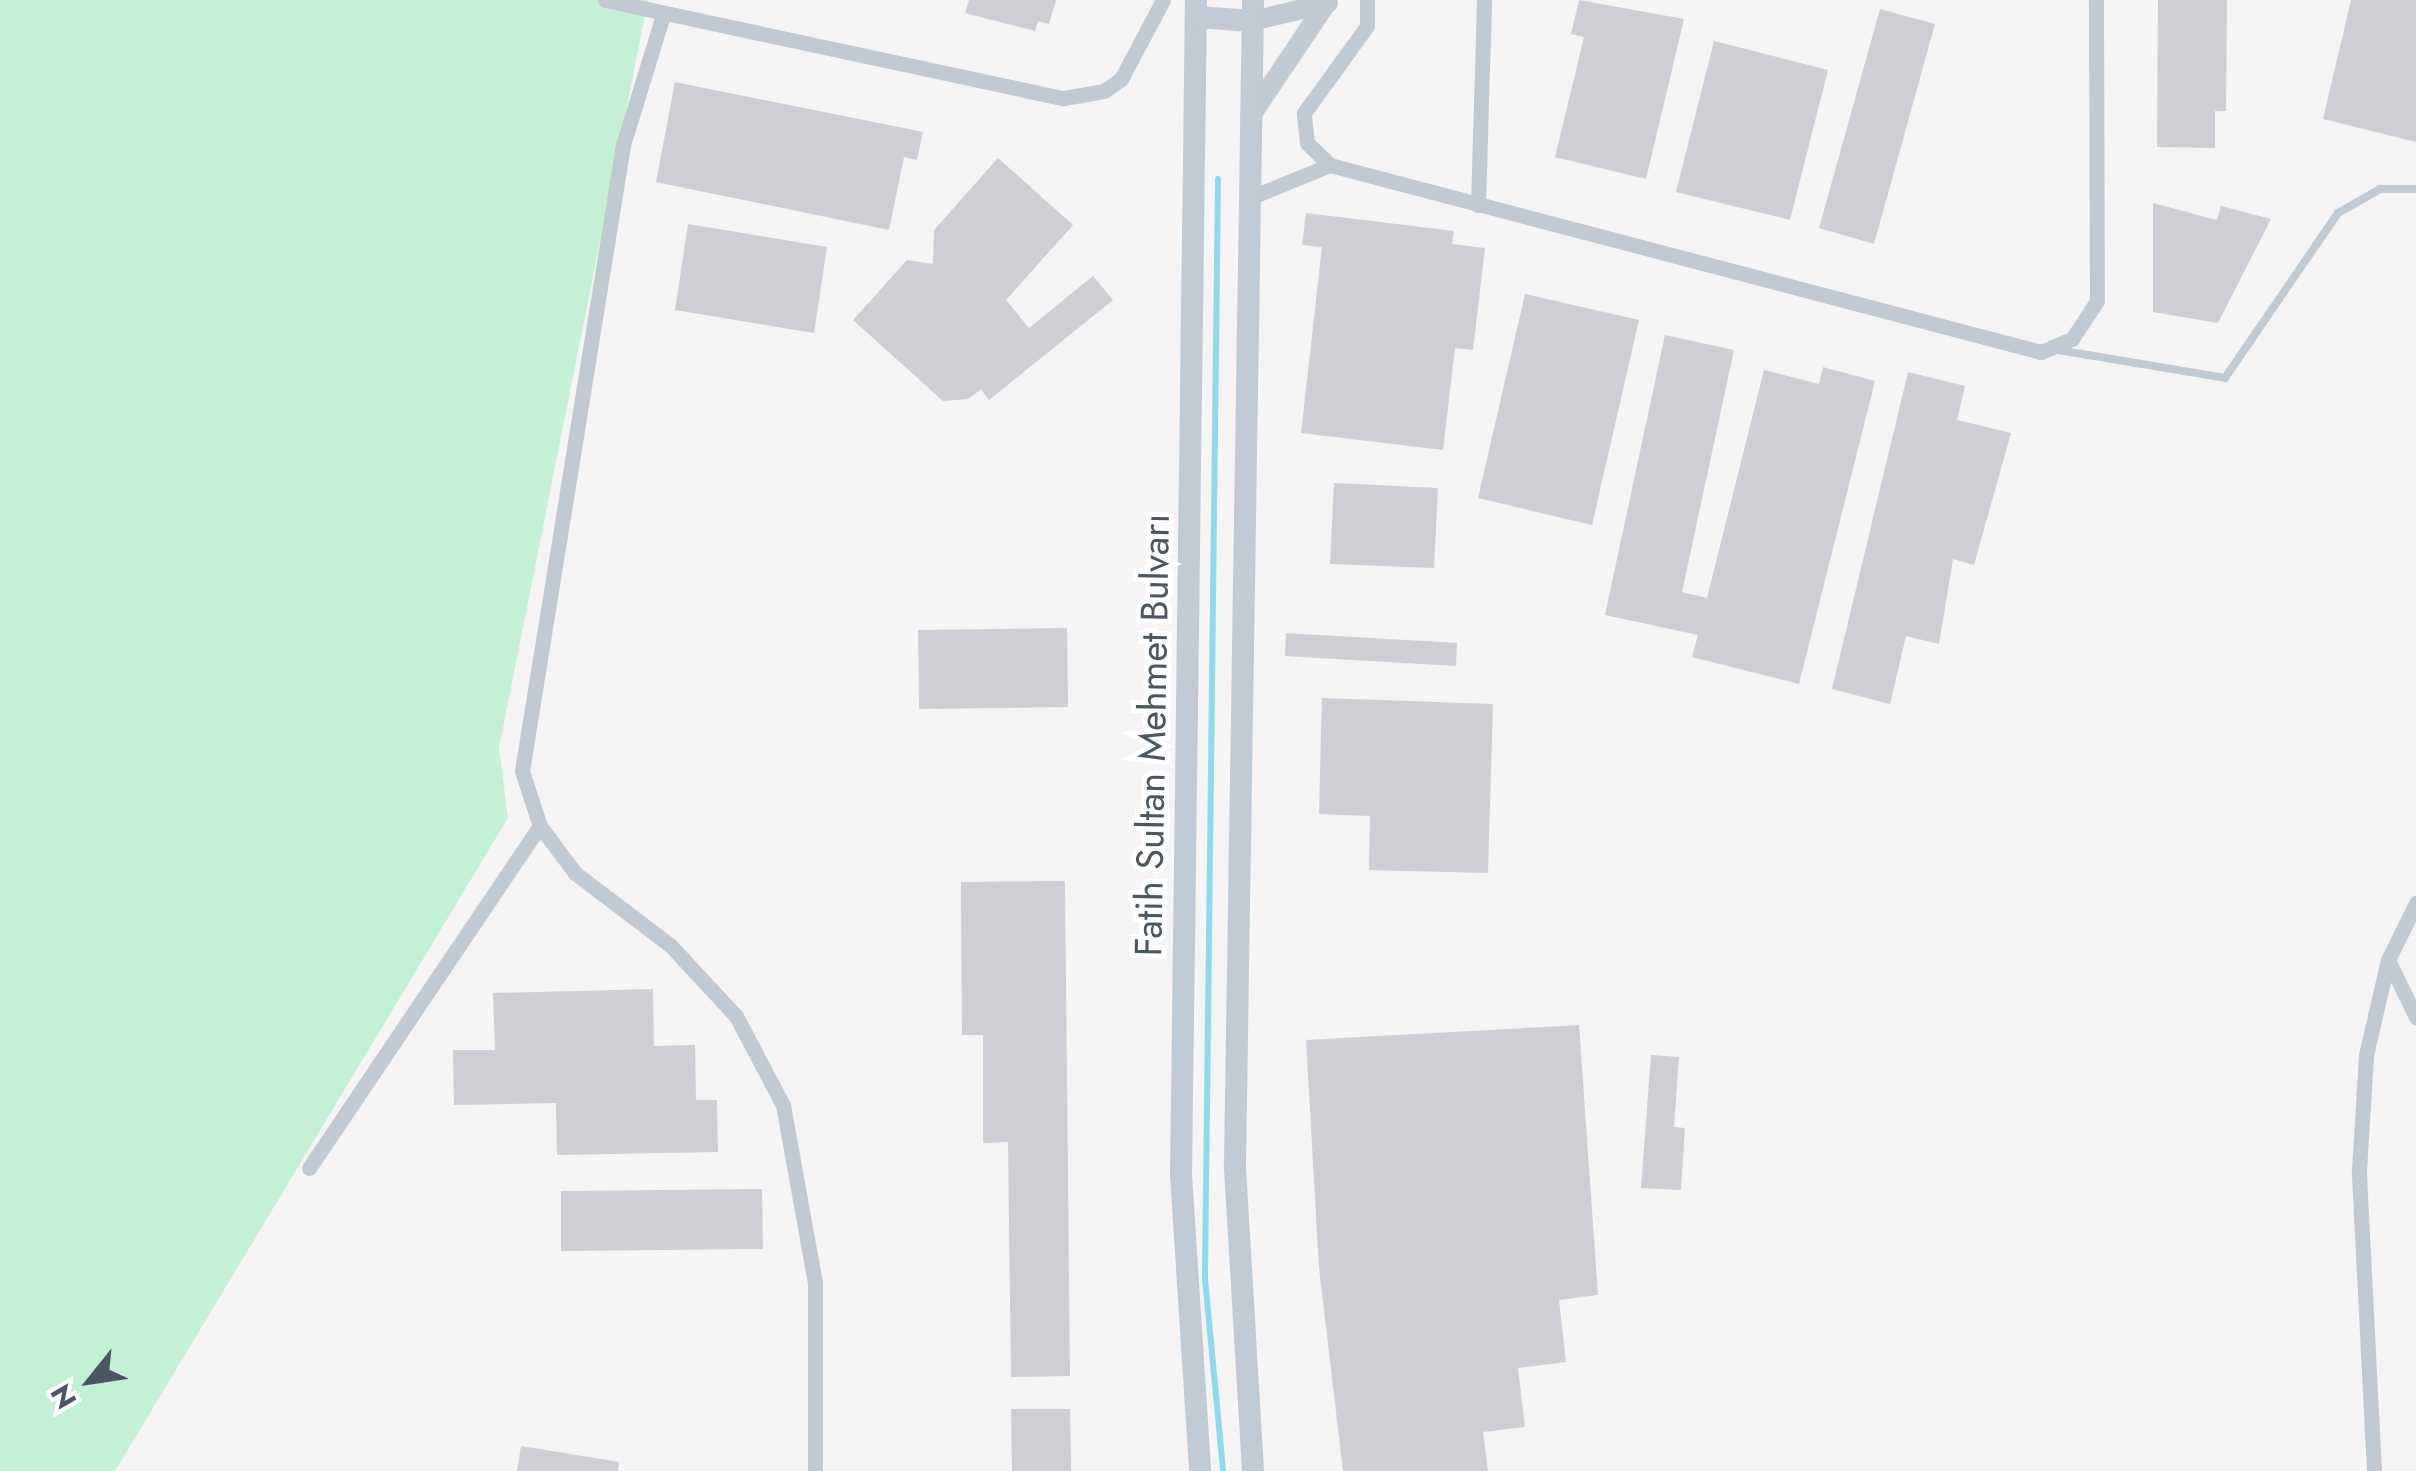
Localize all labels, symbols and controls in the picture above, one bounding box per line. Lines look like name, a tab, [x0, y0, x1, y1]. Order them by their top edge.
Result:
street label: Fatih Sultan Mehmet Bulvarı	[1125, 513, 1179, 957]
north arrow	[40, 1331, 140, 1431]
text: N	[40, 1376, 87, 1416]

